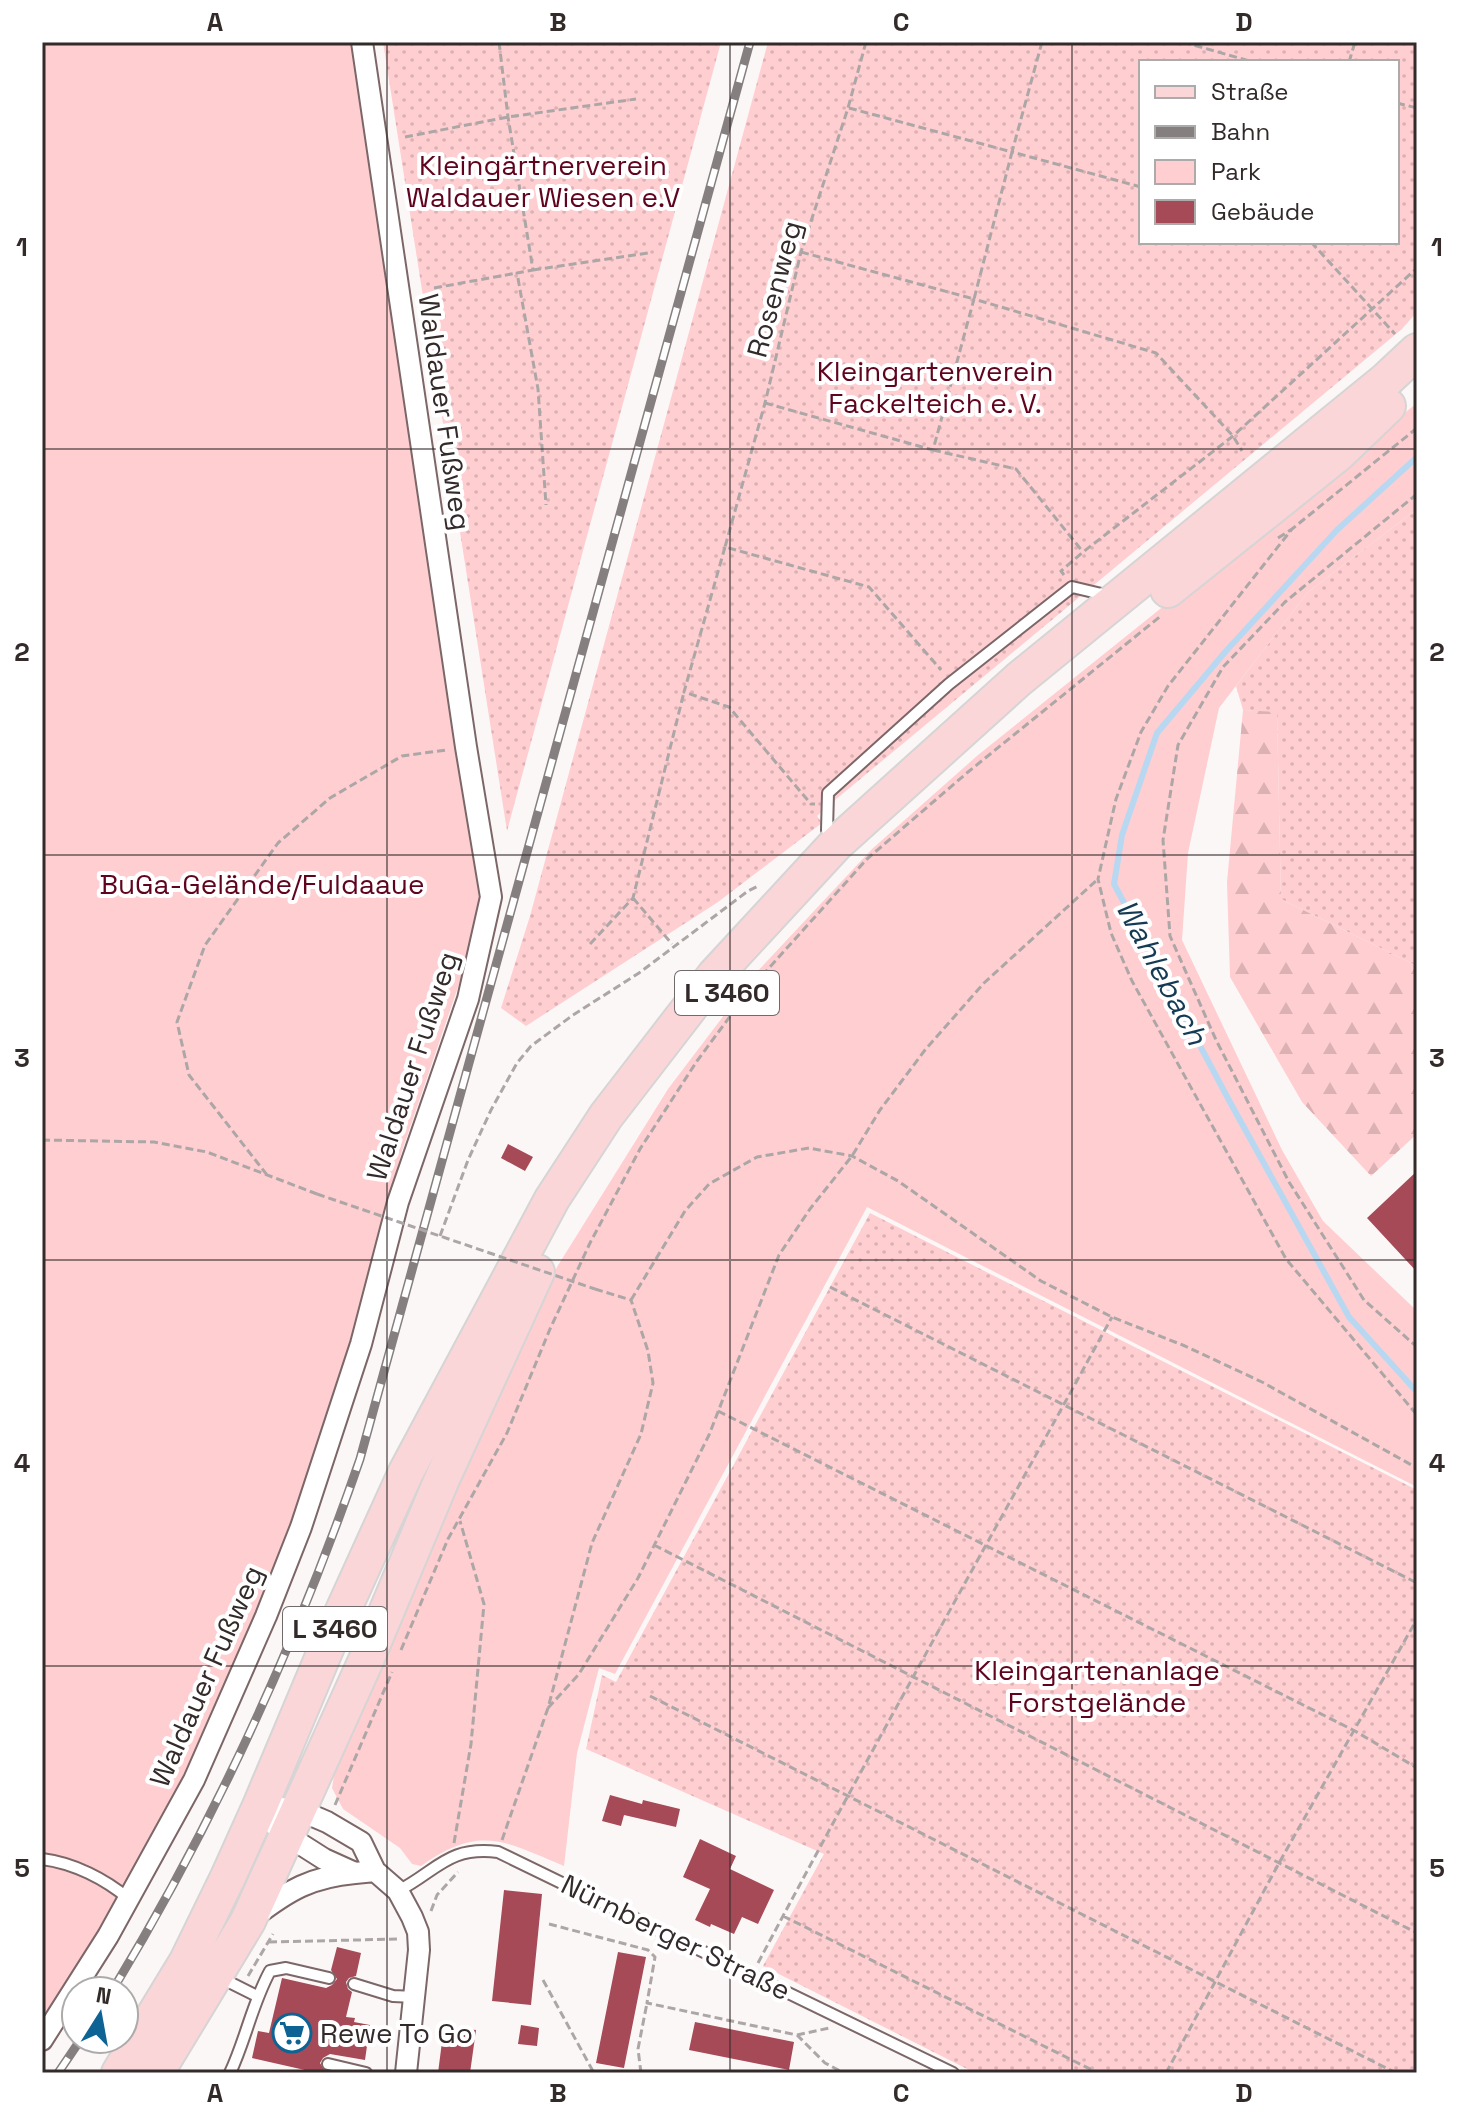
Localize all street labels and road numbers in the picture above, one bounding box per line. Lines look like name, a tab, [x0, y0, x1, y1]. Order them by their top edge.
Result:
street label: Rosenweg	[738, 217, 810, 361]
street label: Waldauer Fußweg	[411, 291, 479, 533]
street label: Waldauer Fußweg	[358, 947, 466, 1185]
road number: L 3460	[675, 971, 779, 1015]
street label: Waldauer Fußweg	[141, 1560, 271, 1792]
road number: L 3460	[283, 1607, 387, 1651]
street label: Nürnberger Straße	[555, 1866, 797, 2008]

